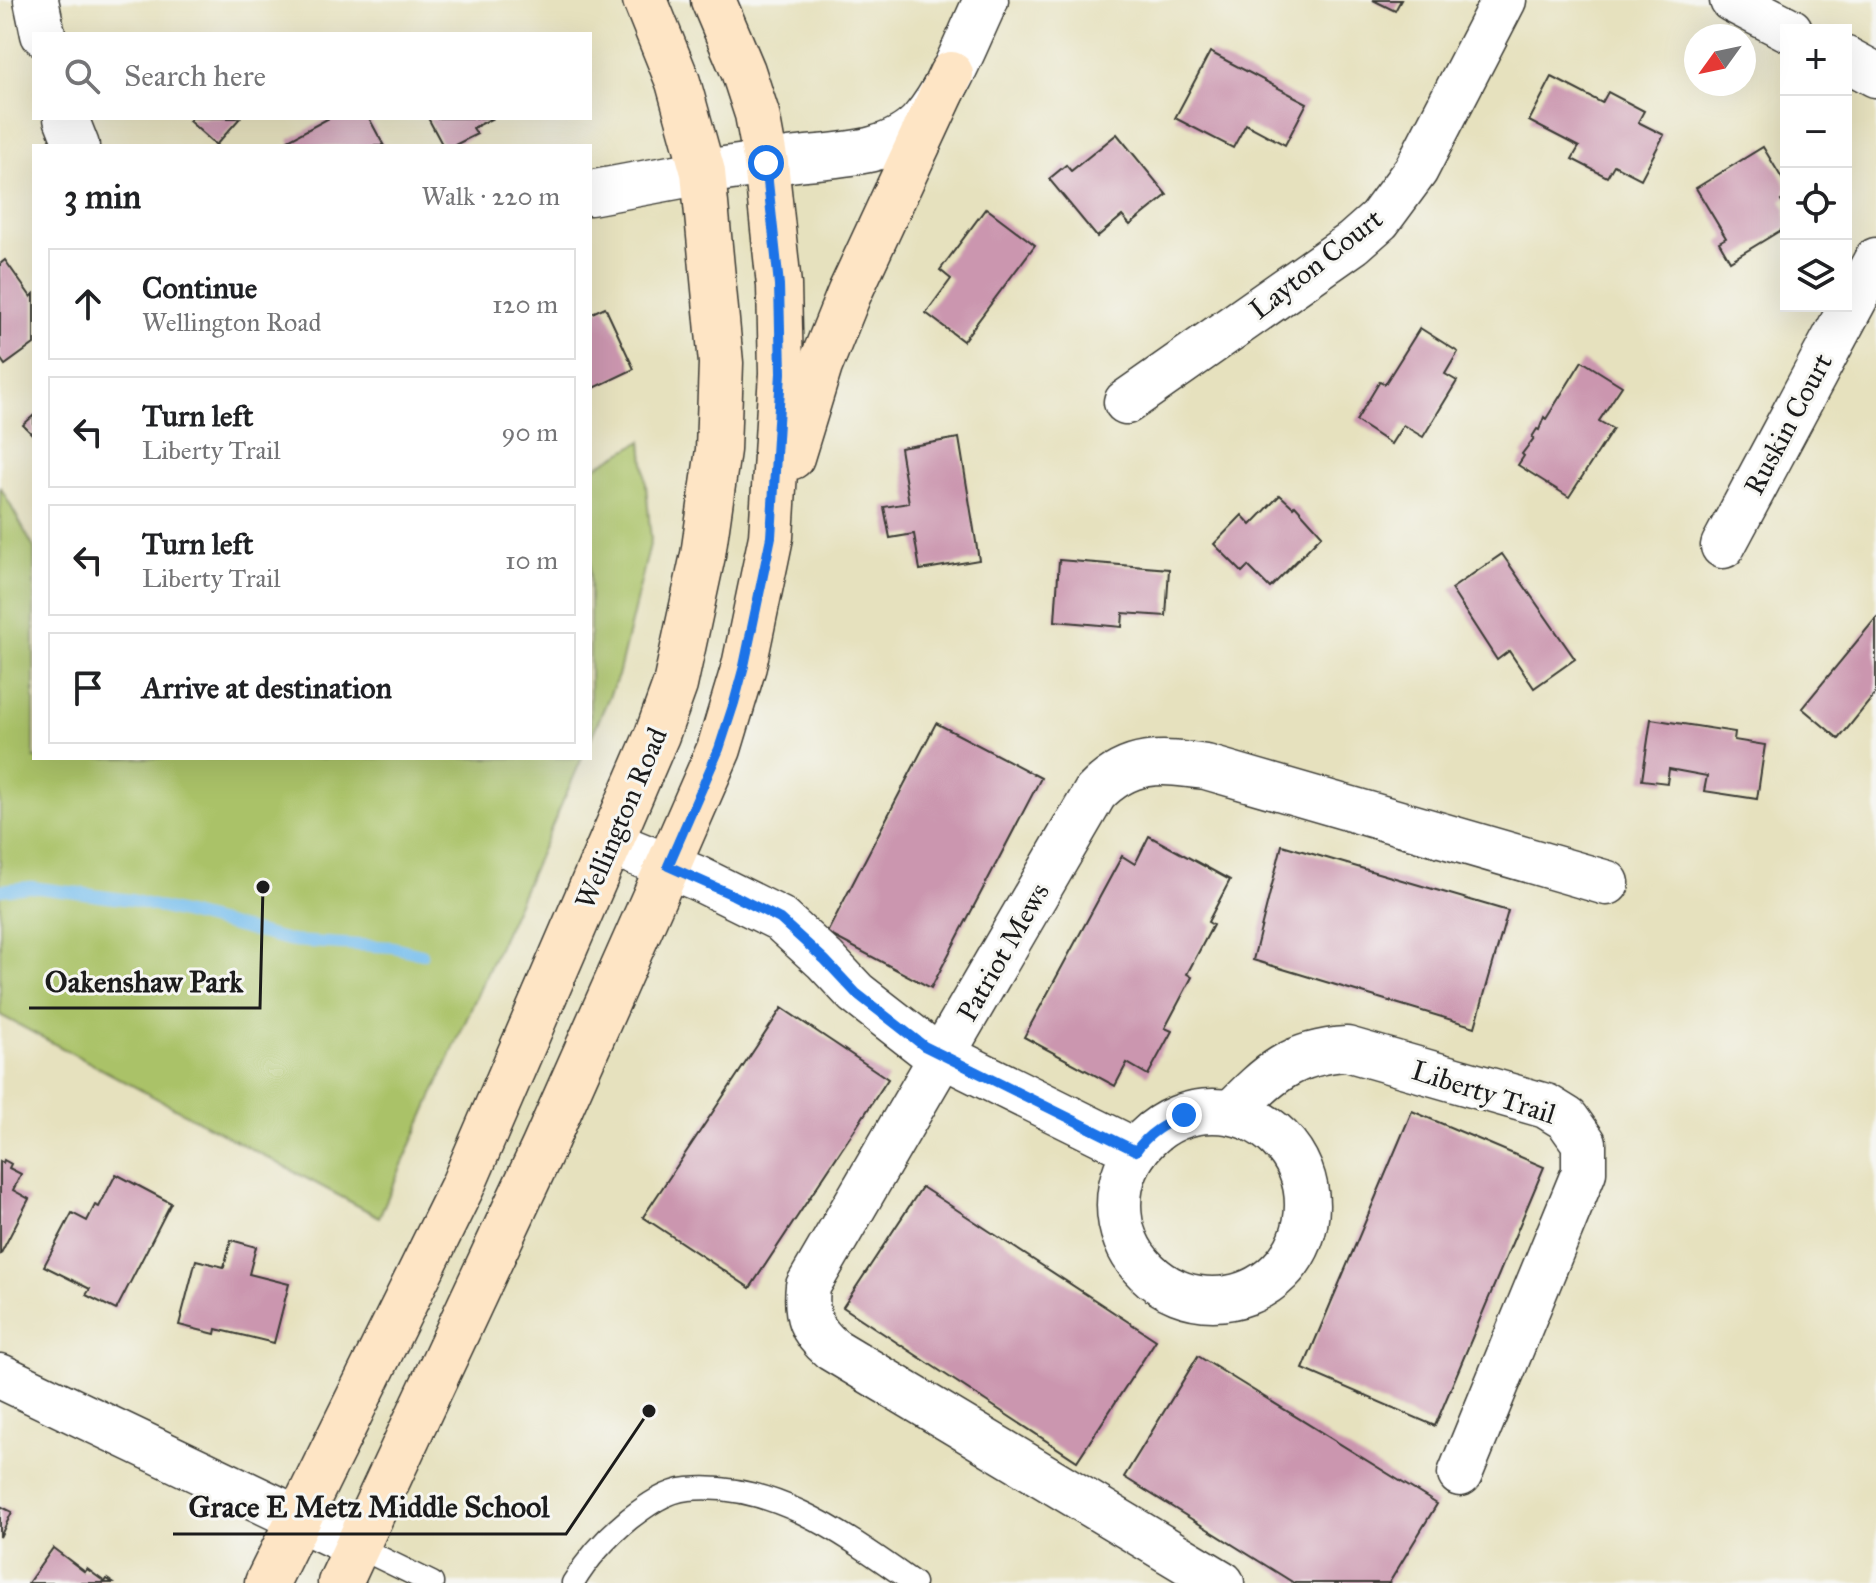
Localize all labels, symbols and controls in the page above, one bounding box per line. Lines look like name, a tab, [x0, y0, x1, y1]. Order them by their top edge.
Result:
north arrow	[1684, 24, 1756, 96]
map controls	[1780, 24, 1852, 312]
button: +	[1780, 24, 1852, 96]
search box	[32, 32, 592, 120]
icon: search	[60, 54, 104, 98]
text: Search here	[124, 58, 266, 94]
button: −	[1780, 96, 1852, 168]
route start	[748, 145, 784, 181]
button: locate	[1780, 168, 1852, 240]
text: 3 min	[64, 176, 141, 217]
text: Walk · 220 m	[421, 180, 560, 212]
street label: Layton Court	[1242, 201, 1390, 327]
button: layers	[1780, 240, 1852, 312]
text: Continue	[142, 270, 257, 306]
icon: ahead	[66, 282, 110, 326]
text: 120 m	[492, 288, 558, 320]
text: Wellington Road	[142, 306, 321, 338]
street label: Ruskin Court	[1736, 347, 1840, 501]
text: Turn left	[142, 398, 253, 434]
icon: left	[66, 410, 110, 454]
text: 90 m	[501, 416, 558, 448]
text: Liberty Trail	[142, 434, 281, 466]
text: Turn left	[142, 526, 253, 562]
icon: left	[66, 538, 110, 582]
text: 10 m	[505, 544, 558, 576]
text: Liberty Trail	[142, 562, 281, 594]
icon: arrive	[66, 666, 110, 710]
text: Arrive at destination	[142, 670, 392, 706]
street label: Wellington Road	[567, 722, 675, 914]
street label: Patriot Mews	[949, 876, 1057, 1028]
callout: Oakenshaw Park	[29, 954, 260, 1008]
text: Oakenshaw Park	[45, 964, 244, 1000]
street label: Liberty Trail	[1408, 1052, 1561, 1132]
route end	[1166, 1097, 1202, 1133]
callout: Grace E Metz Middle School	[173, 1480, 566, 1534]
text: Grace E Metz Middle School	[189, 1489, 550, 1525]

